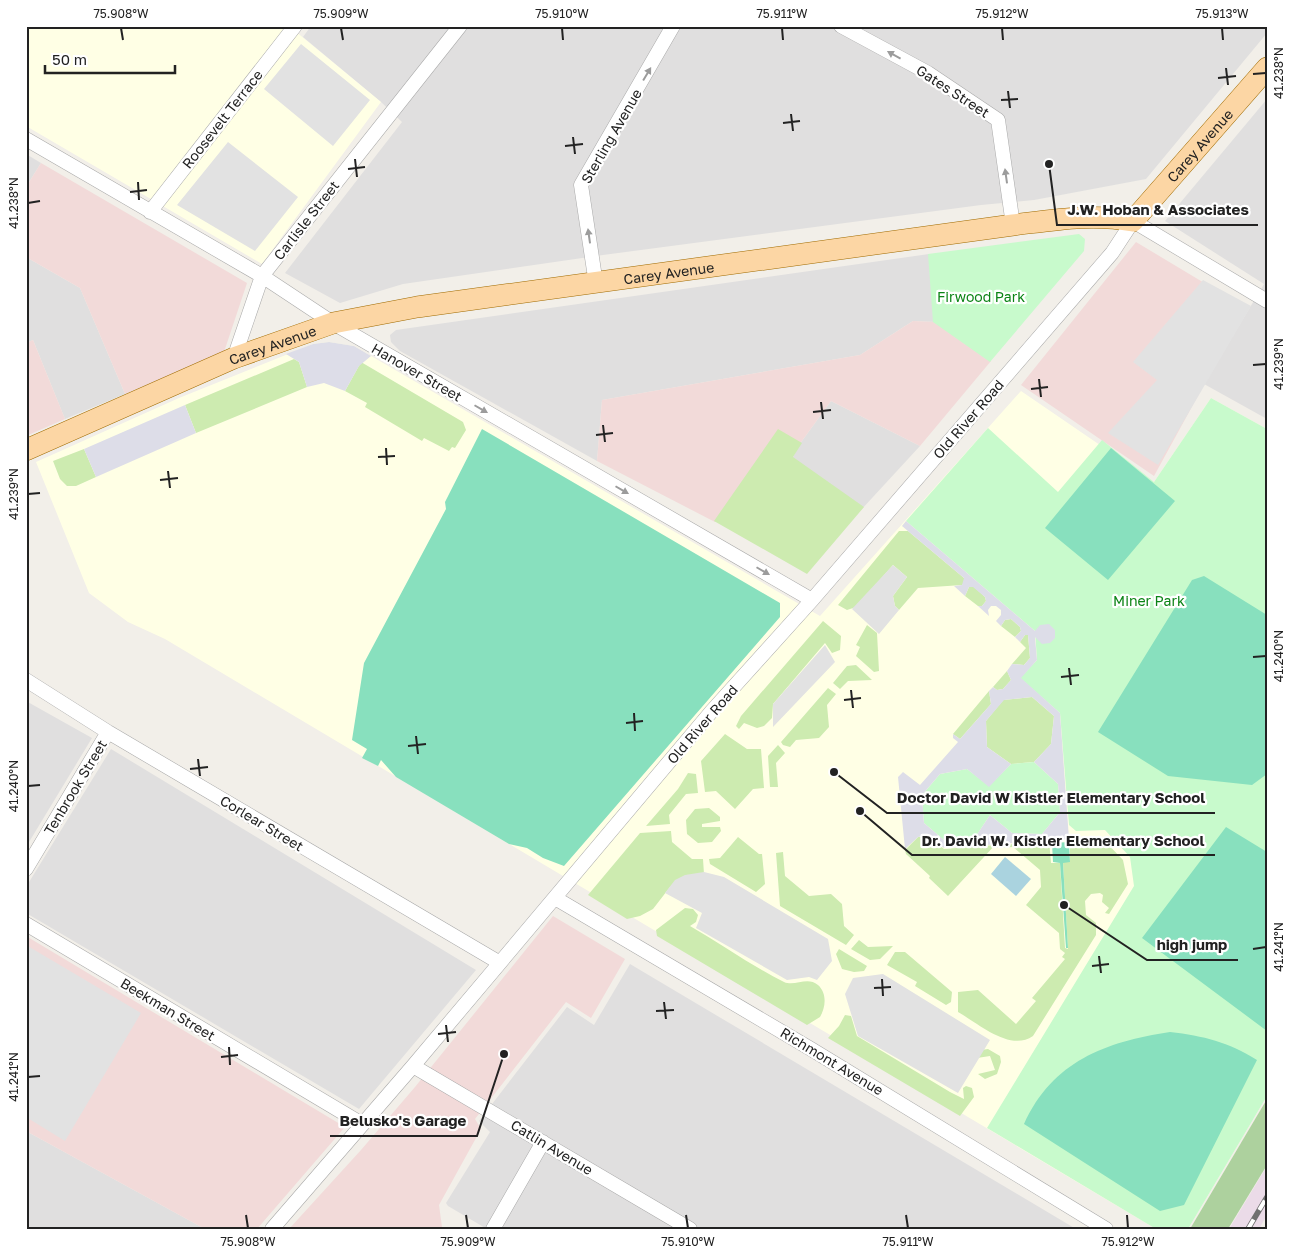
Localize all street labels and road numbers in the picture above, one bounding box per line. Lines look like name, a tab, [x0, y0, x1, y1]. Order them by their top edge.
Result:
street label: Gates Street	[913, 61, 993, 121]
street label: Roosevelt Terrace	[178, 66, 266, 172]
street label: Sterling Avenue	[577, 86, 645, 186]
street label: Carey Avenue	[1163, 105, 1236, 185]
street label: Carlisle Street	[270, 177, 342, 263]
street label: Carey Avenue	[622, 258, 715, 287]
street label: Carey Avenue	[226, 321, 318, 368]
street label: Hanover Street	[369, 339, 465, 405]
street label: Old River Road	[929, 376, 1007, 462]
street label: Old River Road	[663, 681, 741, 767]
street label: Tenbrook Street	[40, 736, 110, 838]
street label: Corlear Street	[217, 791, 307, 855]
street label: Beekman Street	[118, 974, 218, 1044]
street label: Richmont Avenue	[777, 1024, 887, 1098]
street label: Catlin Avenue	[508, 1116, 596, 1178]

